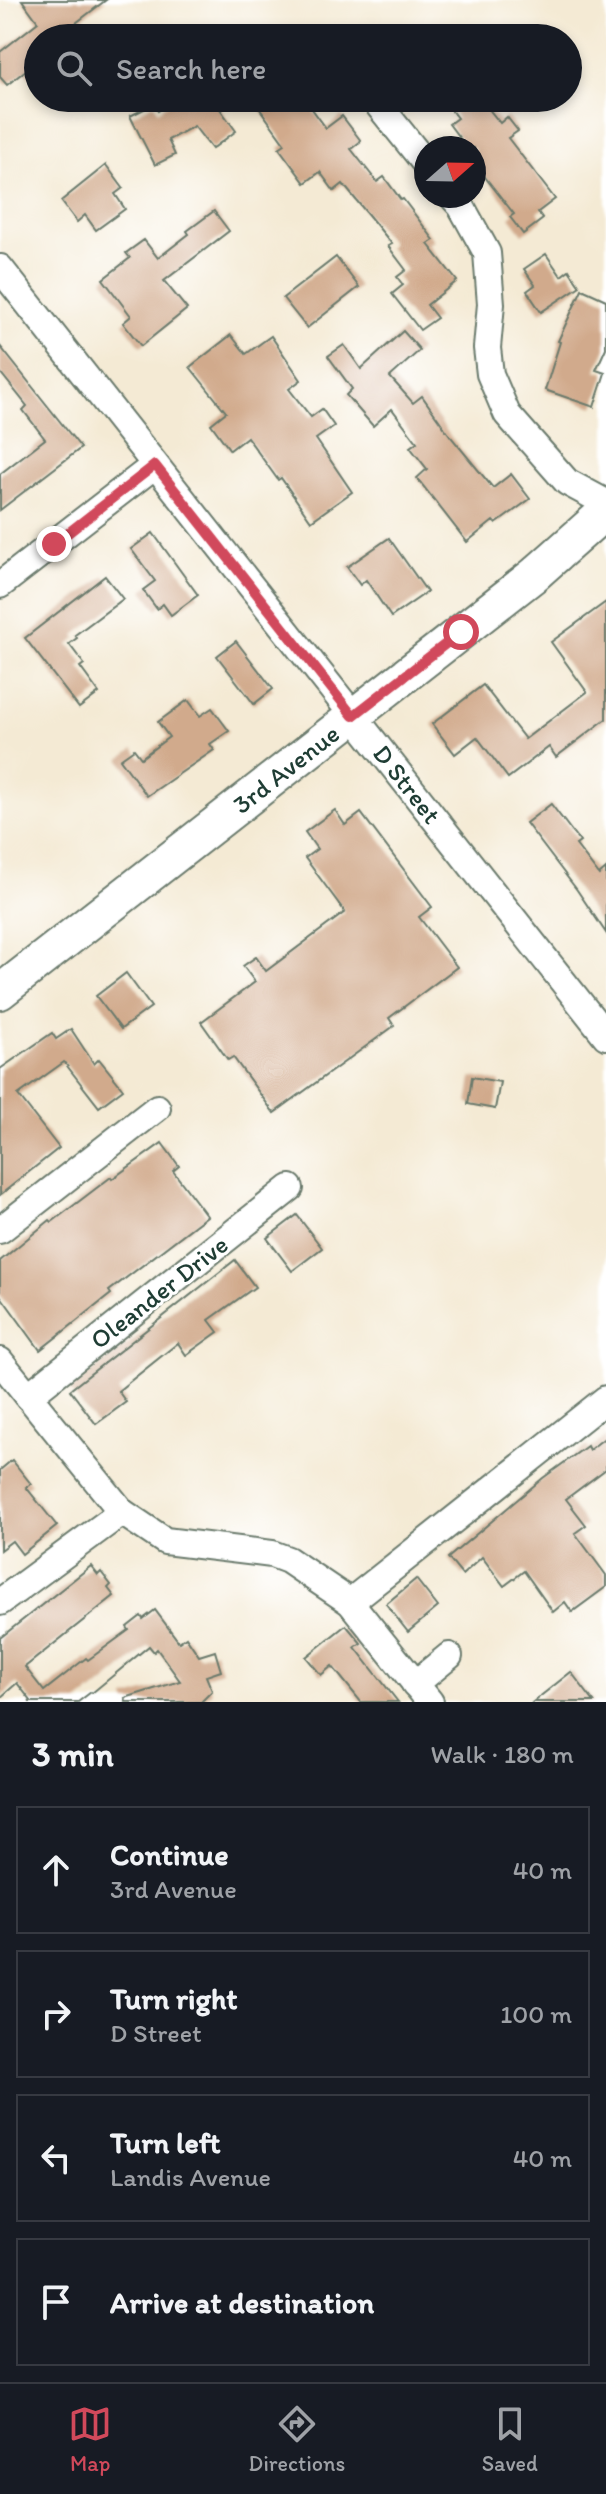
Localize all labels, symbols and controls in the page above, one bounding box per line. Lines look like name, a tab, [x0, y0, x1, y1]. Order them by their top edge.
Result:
search box	[24, 24, 582, 112]
icon: search	[52, 46, 96, 90]
text: Search here	[116, 50, 266, 87]
north arrow	[414, 136, 486, 208]
route end	[36, 526, 72, 562]
route start	[443, 614, 479, 650]
street label: 3rd Avenue	[226, 717, 346, 821]
street label: D Street	[366, 738, 448, 830]
street label: Oleander Drive	[84, 1228, 234, 1356]
text: 3 min	[32, 1734, 114, 1775]
text: Walk · 180 m	[431, 1738, 574, 1770]
text: Continue	[110, 1836, 229, 1873]
icon: ahead	[34, 1848, 78, 1892]
text: 40 m	[513, 1854, 572, 1886]
text: 3rd Avenue	[110, 1873, 237, 1905]
text: Turn right	[110, 1980, 238, 2017]
icon: right	[34, 1992, 78, 2036]
text: 100 m	[500, 1998, 572, 2030]
text: D Street	[110, 2017, 202, 2049]
text: Turn left	[110, 2124, 221, 2161]
icon: left	[34, 2136, 78, 2180]
text: 40 m	[513, 2142, 572, 2174]
text: Landis Avenue	[110, 2161, 271, 2193]
icon: arrive	[34, 2280, 78, 2324]
text: Arrive at destination	[110, 2284, 374, 2321]
tab: Map	[68, 2402, 112, 2477]
tab: Directions	[249, 2402, 345, 2477]
tab: Saved	[482, 2402, 538, 2477]

